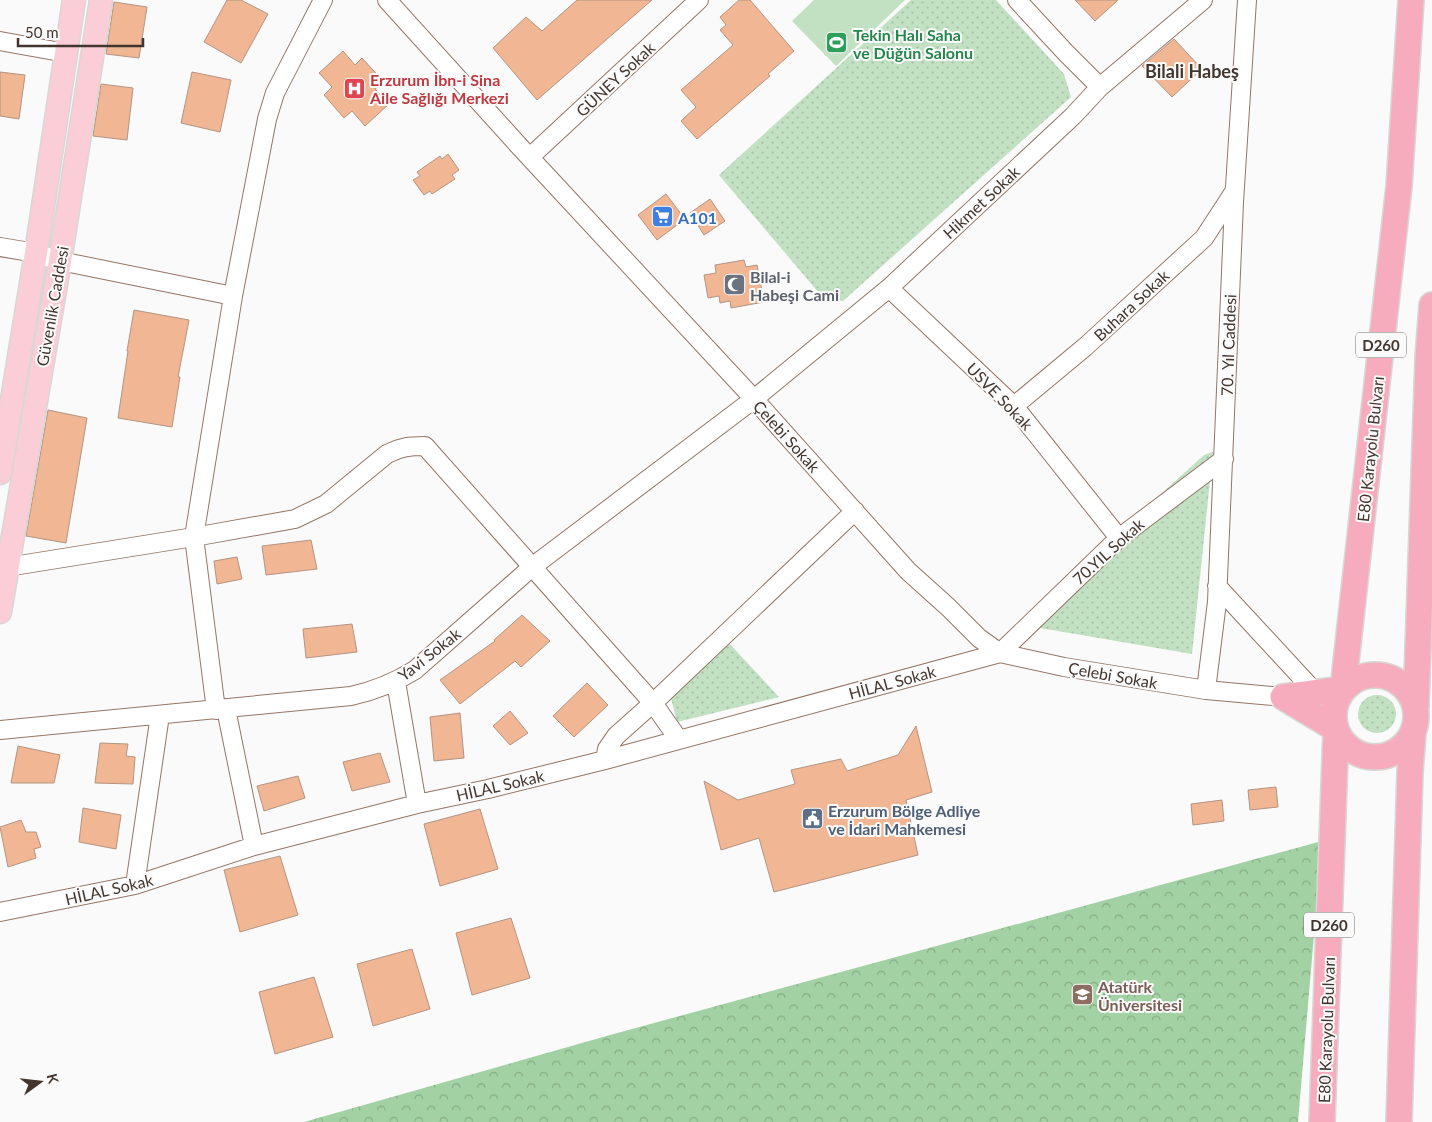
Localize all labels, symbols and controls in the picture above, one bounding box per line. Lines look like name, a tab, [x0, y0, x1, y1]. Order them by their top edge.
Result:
scale bar	[18, 15, 142, 47]
text: 50 m	[25, 23, 59, 41]
place label: Tekin Halı Saha ve Düğün Salonu	[853, 25, 973, 62]
sports icon: Tekin Halı Saha ve Düğün Salonu	[825, 31, 849, 55]
street label: GÜNEY Sokak	[572, 37, 659, 120]
district label: Bilali Habeş	[1145, 60, 1239, 82]
place label: Erzurum İbn-i Sina Aile Sağlığı Merkezi	[369, 70, 509, 107]
hospital icon: Erzurum İbn-i Sina Aile Sağlığı Merkezi	[342, 76, 366, 100]
street label: Hikmet Sokak	[939, 161, 1024, 242]
supermarket icon: A101	[650, 205, 674, 229]
place label: A101	[677, 208, 717, 227]
street label: Güvenlik Caddesi	[32, 245, 72, 367]
street label: Buhara Sokak	[1090, 265, 1173, 345]
place label: Bilal-i Habeşi Cami	[750, 267, 839, 304]
mosque icon: Bilal-i Habeşi Cami	[722, 273, 746, 297]
street label: 70. Yıl Caddesi	[1217, 294, 1239, 396]
road number: D260	[1356, 332, 1406, 358]
street label: USVE Sokak	[963, 358, 1037, 434]
street label: E80 Karayolu Bulvarı	[1353, 375, 1387, 523]
street label: Çelebi Sokak	[750, 396, 825, 476]
street label: 70.YIL Sokak	[1068, 514, 1148, 588]
street label: Yavi Sokak	[394, 623, 465, 684]
street label: Çelebi Sokak	[1067, 658, 1160, 692]
street label: HİLAL Sokak	[846, 661, 939, 703]
street label: HİLAL Sokak	[454, 765, 547, 804]
place label: Erzurum Bölge Adliye ve İdari Mahkemesi	[828, 801, 981, 838]
public building icon: Erzurum Bölge Adliye ve İdari Mahkemesi	[800, 807, 824, 831]
street label: HİLAL Sokak	[63, 869, 156, 908]
road number: D260	[1304, 912, 1354, 938]
street label: E80 Karayolu Bulvarı	[1314, 957, 1338, 1103]
place label: Atatürk Üniversitesi	[1097, 977, 1182, 1014]
school or university icon: Atatürk Üniversitesi	[1070, 983, 1094, 1007]
north arrow	[15, 1057, 65, 1107]
text: K	[44, 1072, 63, 1086]

